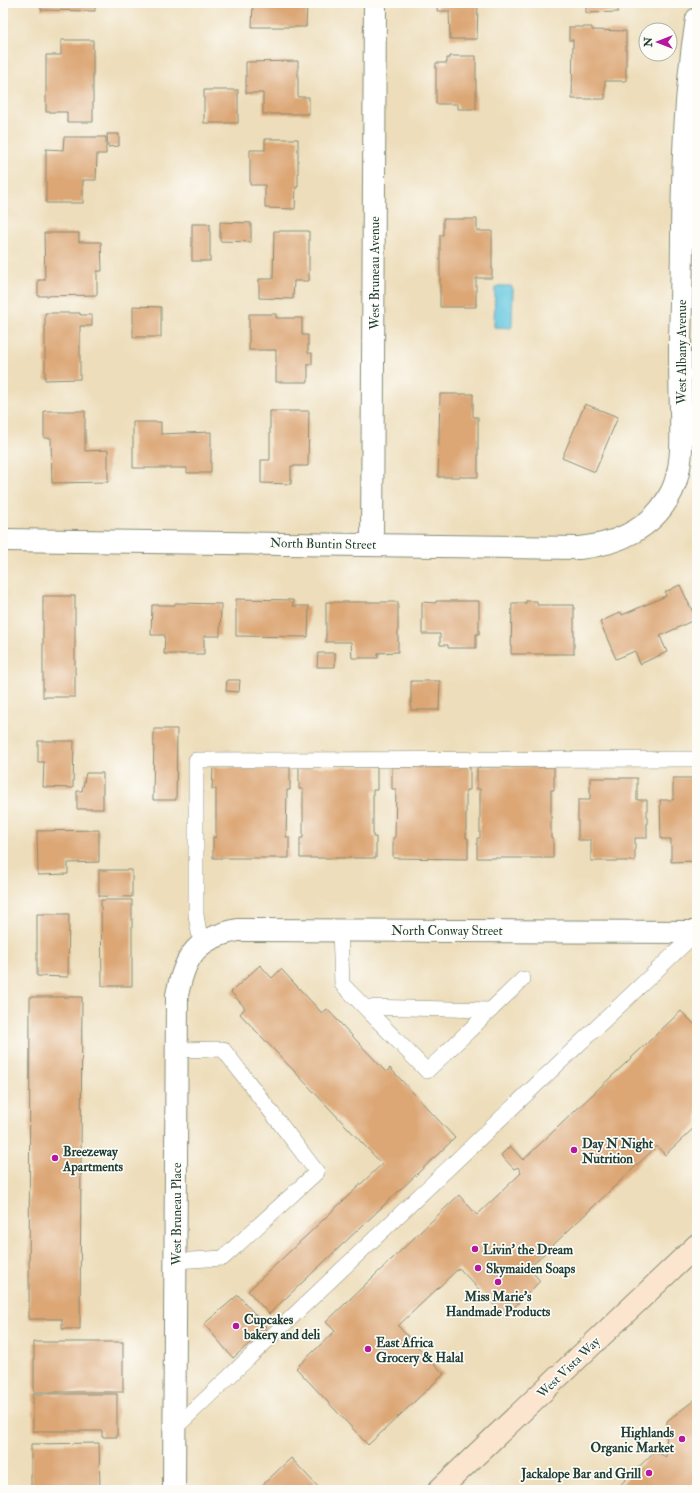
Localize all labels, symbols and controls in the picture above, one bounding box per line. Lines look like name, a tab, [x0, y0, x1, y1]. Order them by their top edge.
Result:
north arrow	[638, 22, 678, 62]
text: N	[642, 36, 655, 48]
street label: West Bruneau Avenue	[367, 216, 383, 331]
street label: West Albany Avenue	[674, 299, 691, 405]
street label: North Buntin Street	[270, 535, 376, 553]
street label: North Conway Street	[391, 923, 503, 940]
place label: Day N Night Nutrition	[581, 1136, 654, 1167]
place label: Breezeway Apartments	[62, 1144, 124, 1176]
marker: Day N Night Nutrition	[569, 1145, 579, 1155]
marker: Breezeway Apartments	[50, 1153, 60, 1163]
street label: West Bruneau Place	[169, 1162, 185, 1266]
place label: Livin' the Dream	[483, 1242, 574, 1258]
marker: Livin' the Dream	[470, 1244, 480, 1254]
place label: Skymaiden Soaps	[486, 1261, 576, 1278]
marker: Skymaiden Soaps	[473, 1263, 483, 1273]
marker: Miss Marie's Handmade Products	[493, 1277, 503, 1287]
place label: Miss Marie's Handmade Products	[446, 1289, 551, 1320]
place label: Cupcakes bakery and deli	[243, 1312, 321, 1344]
marker: Cupcakes bakery and deli	[231, 1321, 241, 1331]
street label: West Vista Way	[533, 1334, 604, 1403]
place label: East Africa Grocery & Halal	[376, 1335, 464, 1367]
marker: East Africa Grocery & Halal	[363, 1344, 373, 1354]
place label: Highlands Organic Market	[590, 1425, 675, 1457]
marker: Highlands Organic Market	[677, 1434, 687, 1444]
place label: Jackalope Bar and Grill	[520, 1466, 642, 1483]
marker: Jackalope Bar and Grill	[644, 1468, 654, 1478]

